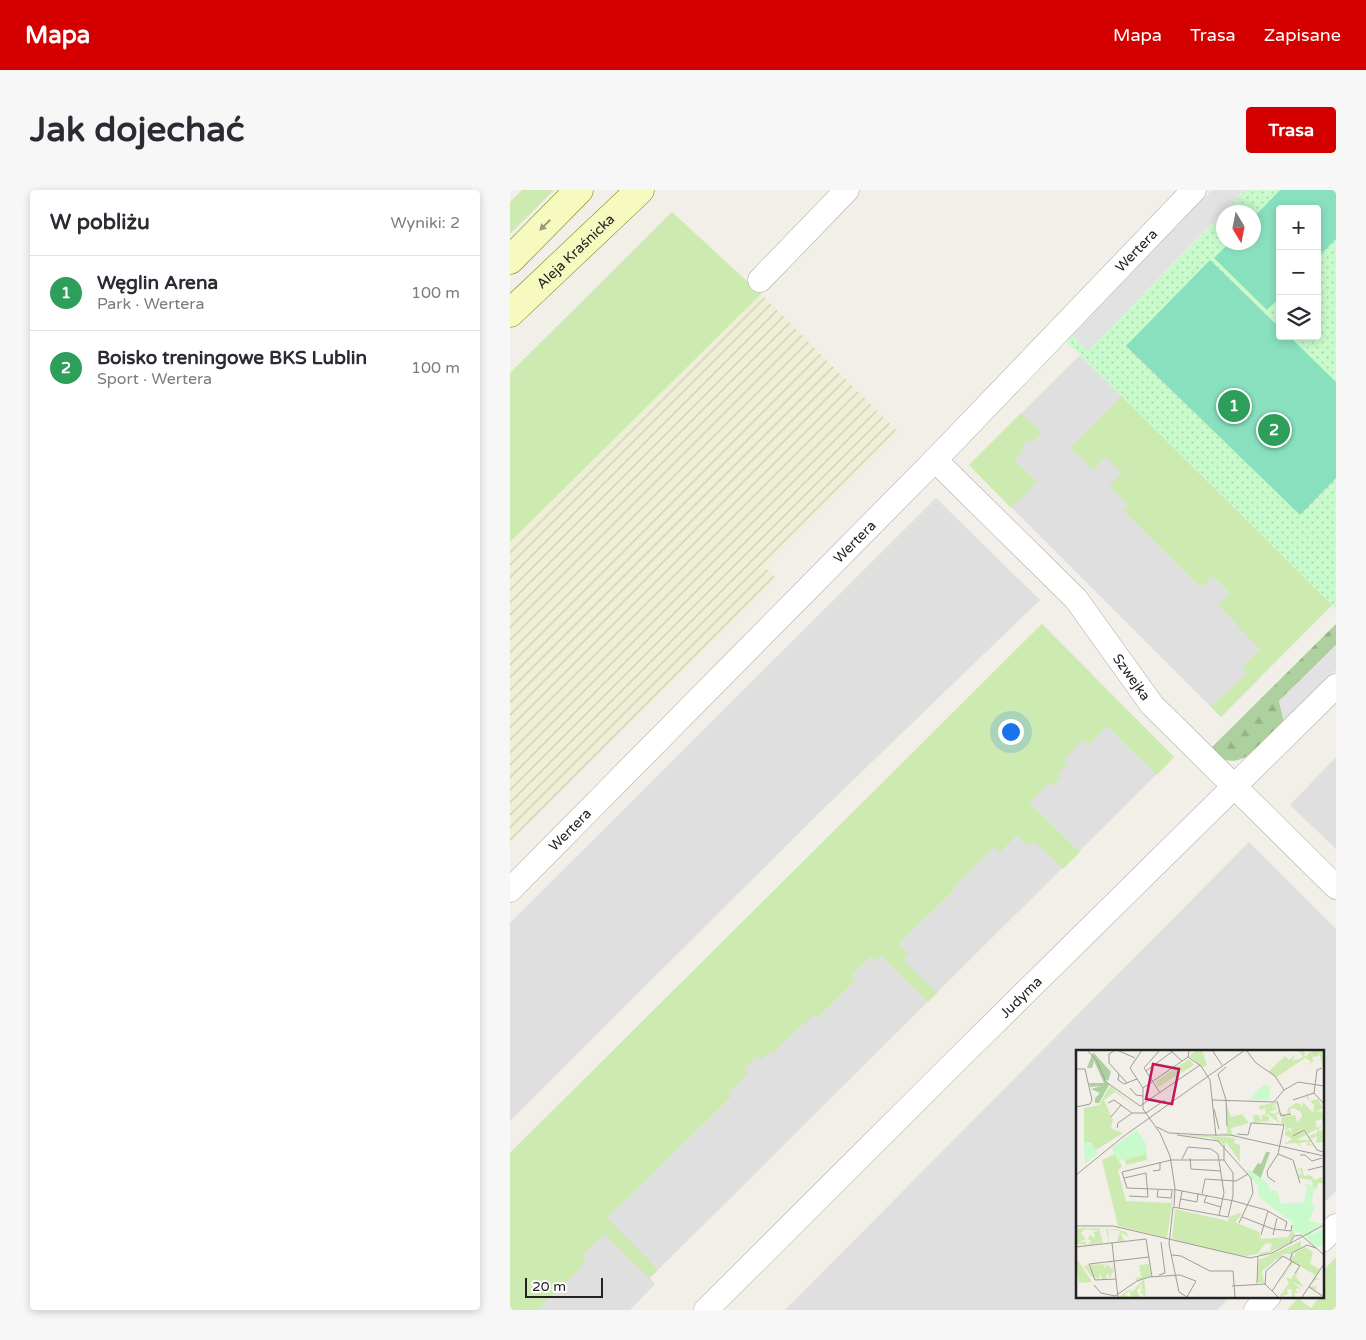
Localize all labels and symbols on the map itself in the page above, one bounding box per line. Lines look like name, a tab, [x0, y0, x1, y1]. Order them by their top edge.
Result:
north arrow	[1216, 205, 1261, 250]
street label: Aleja Kraśnicka	[533, 211, 618, 292]
one-way arrow	[539, 218, 551, 230]
street label: Wertera	[1112, 226, 1161, 276]
pin: 1	[1218, 387, 1250, 425]
pin: 2	[1258, 411, 1290, 449]
street label: Wertera	[830, 517, 880, 567]
street label: Szwejka	[1109, 651, 1154, 704]
your location	[998, 719, 1024, 745]
street label: Wertera	[545, 805, 595, 855]
street label: Judyma	[997, 973, 1046, 1022]
inset map	[1076, 1050, 1324, 1298]
scale bar	[525, 1275, 602, 1298]

